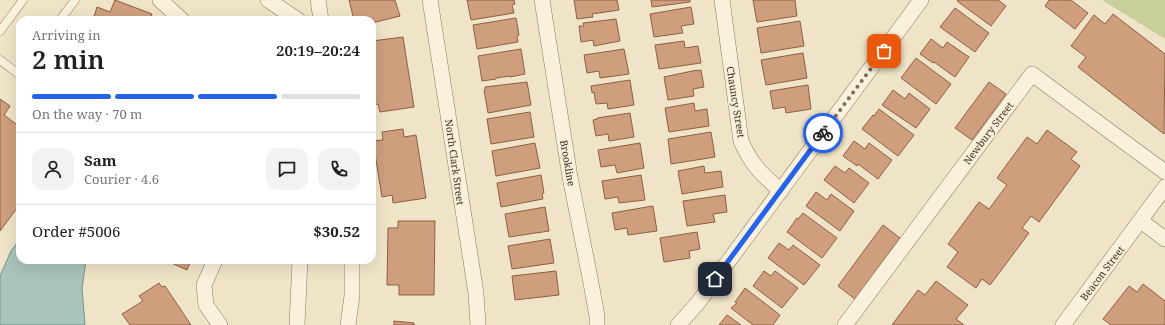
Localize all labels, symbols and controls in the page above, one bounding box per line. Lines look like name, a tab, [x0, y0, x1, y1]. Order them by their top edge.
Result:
text: Arriving in	[32, 26, 101, 44]
pin	[867, 34, 901, 68]
text: 20:19–20:24	[276, 40, 360, 60]
icon: bag	[873, 40, 895, 62]
text: 2 min	[32, 41, 105, 77]
street label: Chauncy Street	[723, 65, 749, 139]
street label: Newbury Street	[960, 98, 1016, 167]
text: On the way · 70 m	[32, 105, 142, 123]
courier	[803, 113, 843, 153]
street label: North Clark Street	[442, 118, 468, 206]
icon: bike	[812, 122, 834, 144]
street label: Brookline	[557, 139, 579, 187]
button: person	[32, 148, 74, 190]
button: chat	[266, 148, 308, 190]
button: phone	[318, 148, 360, 190]
text: Sam	[84, 150, 116, 170]
text: Courier · 4.6	[84, 170, 159, 188]
text: Order #5006	[32, 221, 120, 241]
text: $30.52	[313, 221, 360, 241]
street label: Beacon Street	[1077, 242, 1127, 303]
pin	[698, 262, 732, 296]
icon: home	[704, 268, 726, 290]

